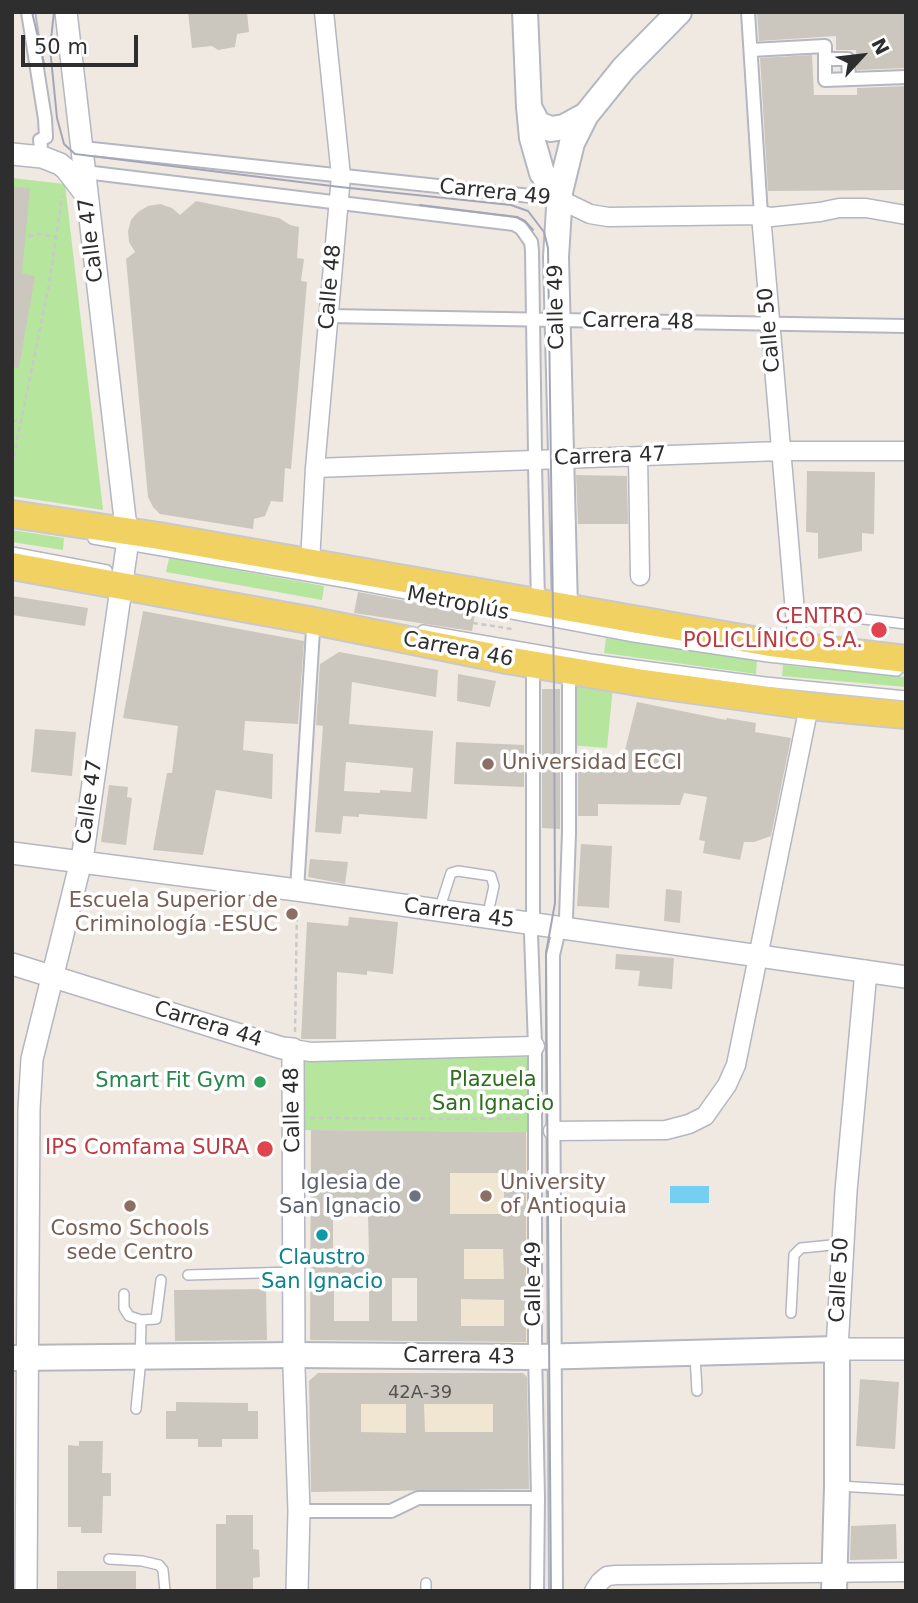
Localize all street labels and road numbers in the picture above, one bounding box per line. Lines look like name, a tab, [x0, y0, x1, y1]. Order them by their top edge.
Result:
street label: Carrera 49	[438, 175, 552, 211]
street label: Calle 47	[74, 196, 110, 284]
street label: Calle 48	[315, 243, 347, 331]
street label: Calle 49	[544, 264, 570, 350]
street label: Calle 50	[754, 286, 786, 374]
street label: Carrera 48	[582, 308, 694, 336]
street label: Carrera 47	[554, 442, 666, 472]
street label: Metroplús	[405, 582, 511, 626]
street label: Carrera 46	[401, 627, 515, 673]
street label: Calle 47	[72, 758, 108, 846]
street label: Carrera 45	[402, 894, 516, 934]
street label: Carrera 44	[151, 997, 265, 1053]
street label: Calle 48	[280, 1067, 306, 1153]
street label: Calle 50	[825, 1237, 855, 1323]
street label: Calle 49	[522, 1241, 548, 1327]
street label: Carrera 43	[403, 1343, 515, 1371]

